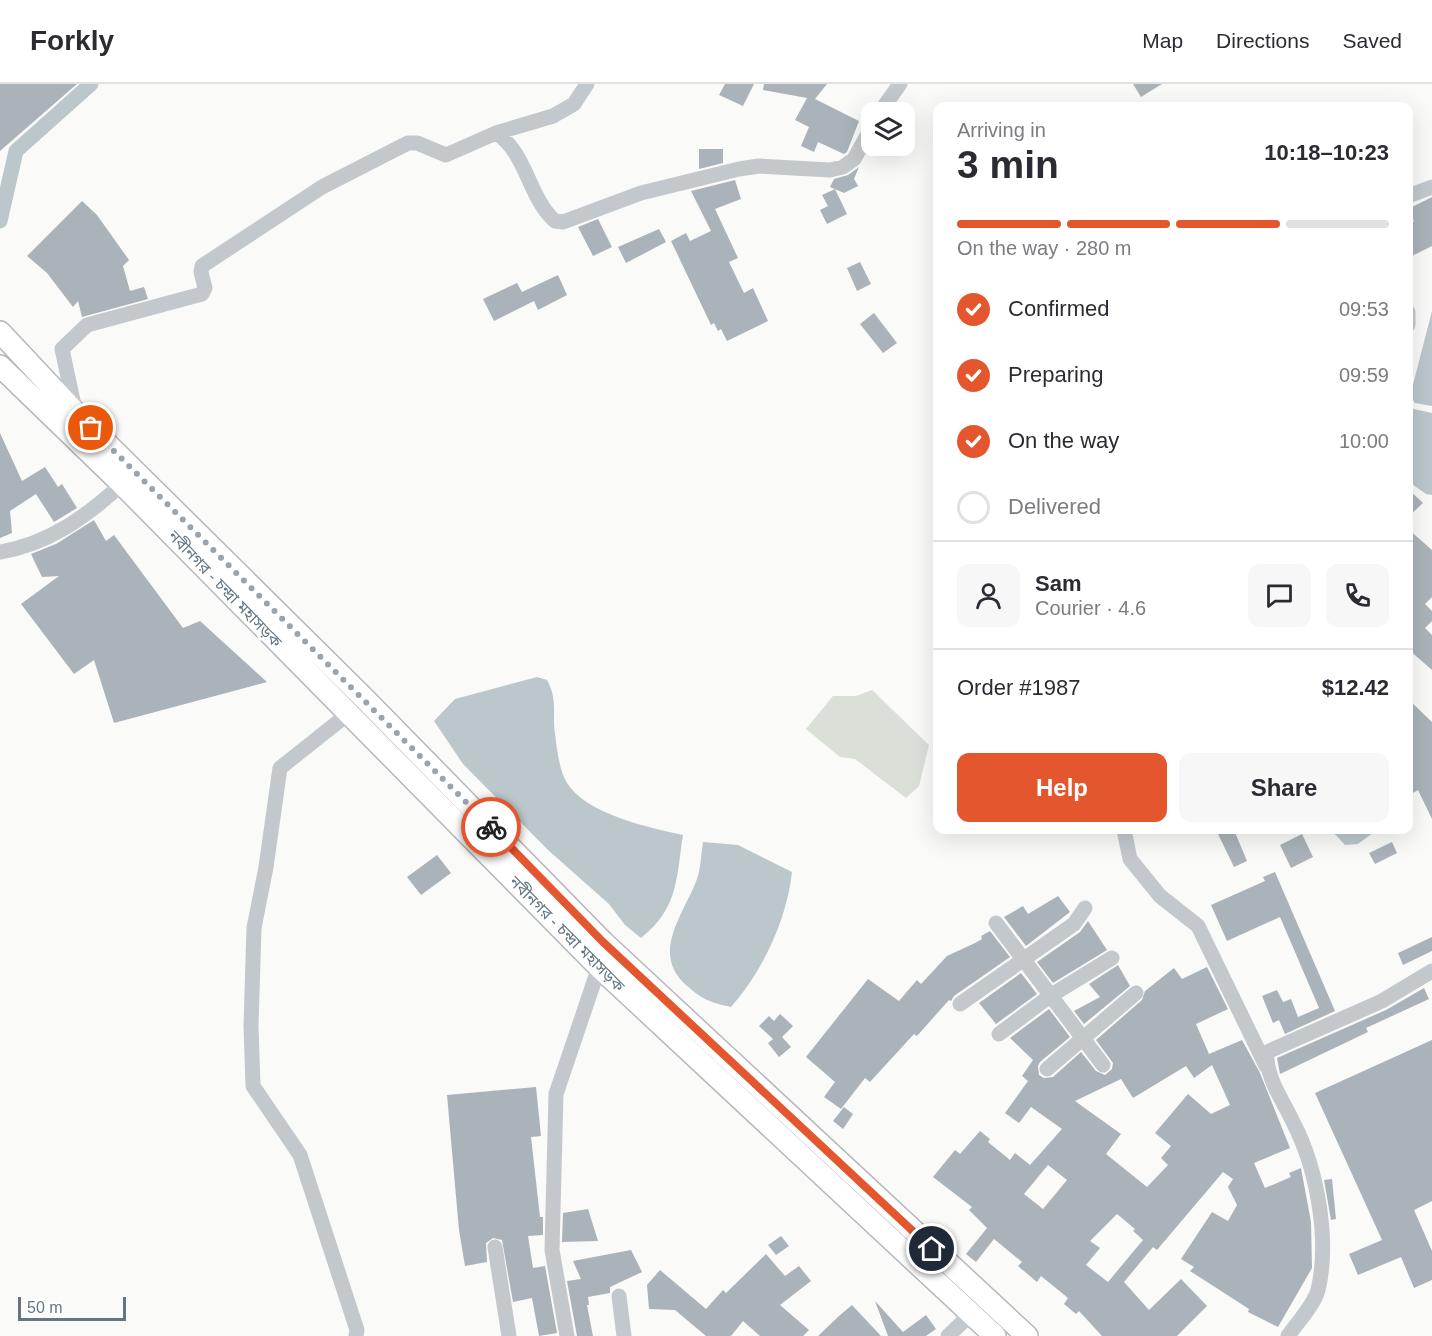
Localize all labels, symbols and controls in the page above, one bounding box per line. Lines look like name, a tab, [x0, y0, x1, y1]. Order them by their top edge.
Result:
text: Forkly	[30, 25, 114, 56]
text: Map	[1142, 29, 1183, 52]
text: Directions	[1216, 29, 1309, 52]
text: Saved	[1342, 29, 1402, 52]
map controls	[861, 102, 915, 156]
button: layers	[861, 102, 915, 156]
text: Arriving in	[957, 119, 1046, 141]
text: 10:18–10:23	[1264, 140, 1389, 165]
text: 3 min	[957, 143, 1059, 186]
text: On the way · 280 m	[957, 237, 1132, 259]
icon: check	[957, 293, 990, 326]
text: Confirmed	[1008, 296, 1109, 321]
text: 09:53	[1339, 298, 1389, 320]
icon: check	[957, 359, 990, 392]
text: Preparing	[1008, 362, 1103, 387]
text: 09:59	[1339, 364, 1389, 386]
pin	[65, 402, 116, 453]
icon: bag	[74, 411, 107, 444]
icon: check	[957, 425, 990, 458]
text: On the way	[1008, 428, 1119, 453]
text: 10:00	[1339, 430, 1389, 452]
text: Delivered	[1008, 494, 1101, 519]
street label: নবীনগর - চন্দ্রা মহাসড়ক	[164, 526, 286, 652]
button: person	[957, 564, 1020, 627]
button: chat	[1248, 564, 1311, 627]
button: phone	[1326, 564, 1389, 627]
text: Sam	[1035, 571, 1081, 596]
text: Courier · 4.6	[1035, 597, 1146, 619]
text: Order #1987	[957, 675, 1081, 700]
text: $12.42	[1322, 675, 1389, 700]
button: Help	[957, 753, 1167, 822]
button: Share	[1179, 753, 1389, 822]
courier	[461, 797, 521, 857]
icon: bike	[475, 811, 508, 844]
street label: নবীনগর - চন্দ্রা মহাসড়ক	[505, 872, 629, 996]
pin	[906, 1223, 957, 1274]
icon: home	[915, 1232, 948, 1265]
scale bar	[18, 1294, 126, 1322]
text: 50 m	[27, 1299, 63, 1316]

